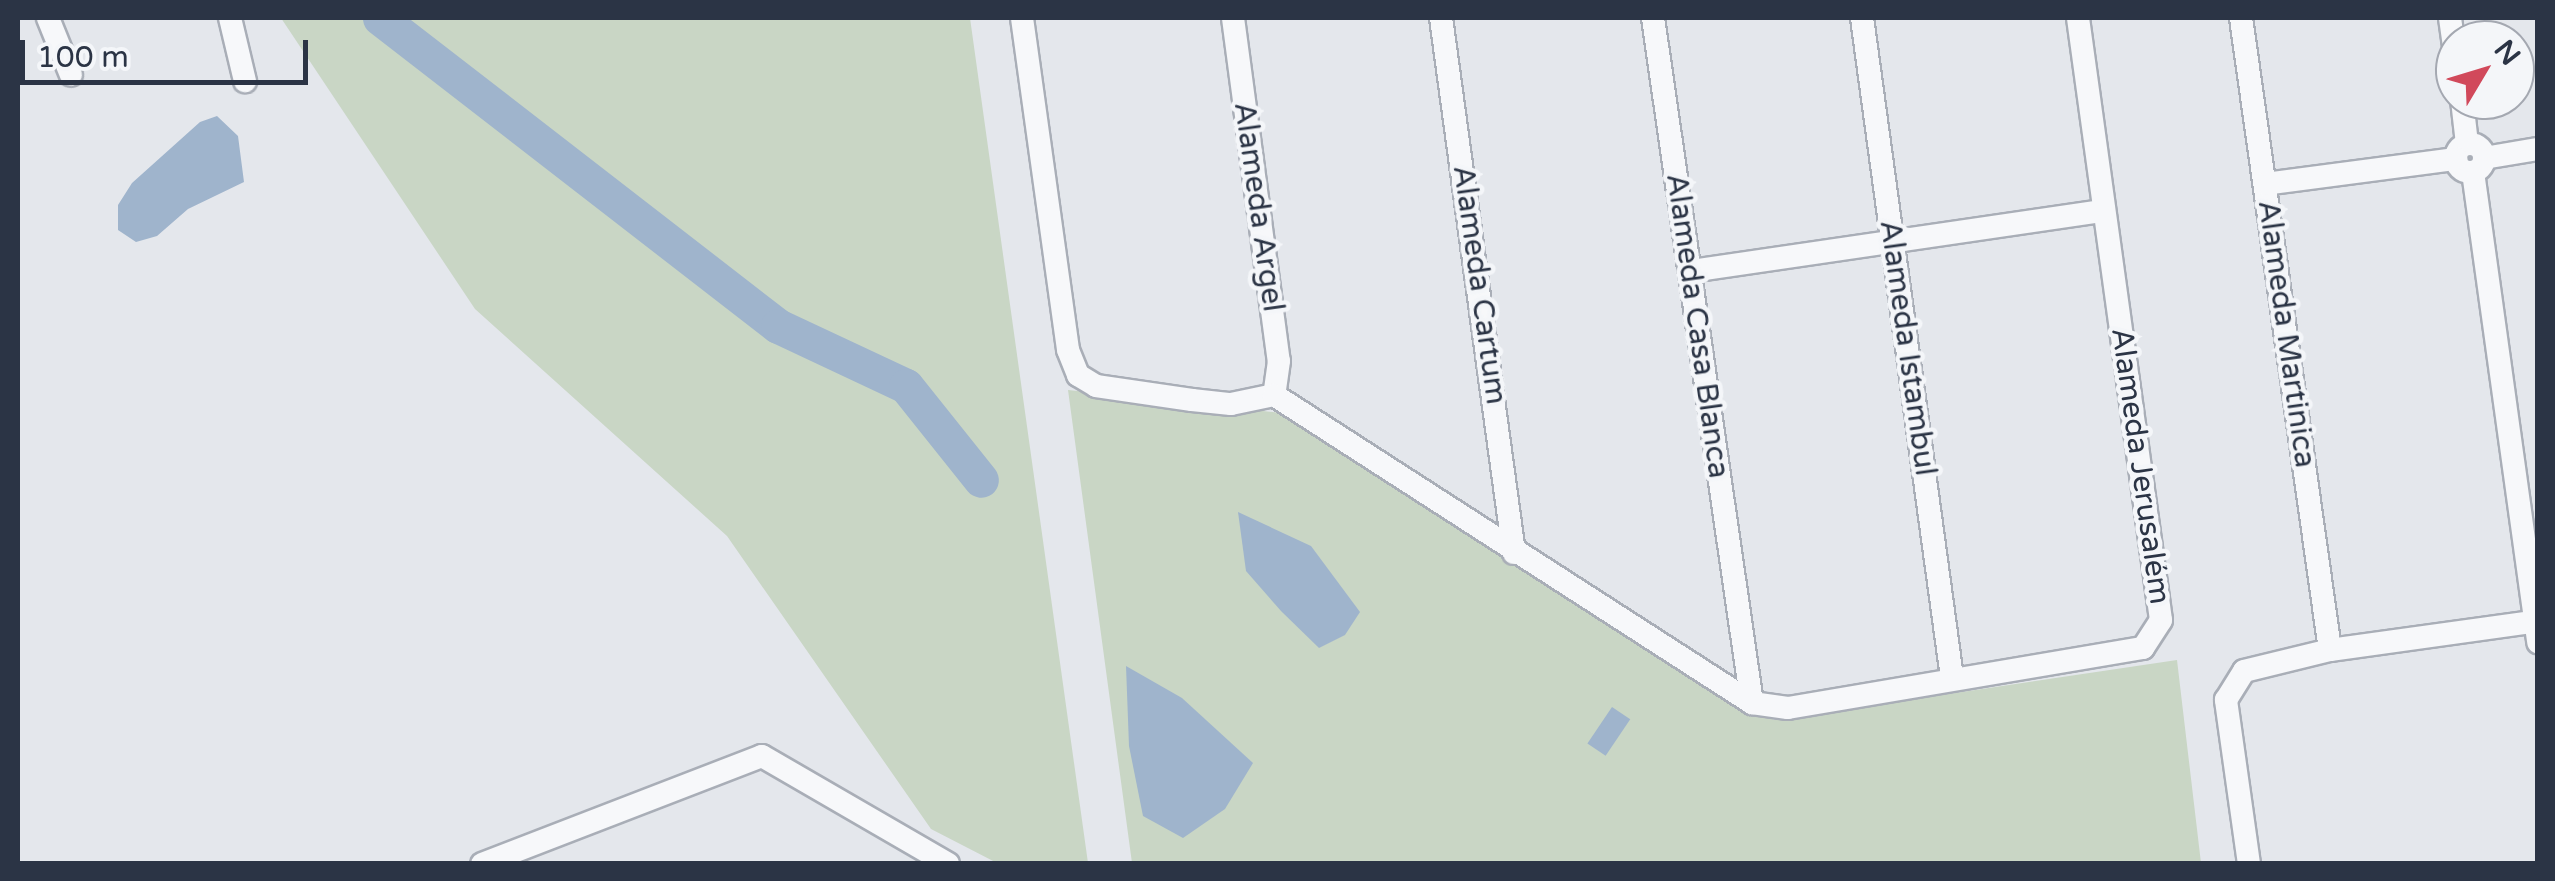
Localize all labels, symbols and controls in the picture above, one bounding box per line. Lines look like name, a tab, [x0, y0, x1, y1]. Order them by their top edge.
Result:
scale bar	[25, 20, 312, 82]
north arrow	[2435, 20, 2535, 120]
text: N	[2487, 33, 2527, 72]
text: 100 m	[37, 39, 129, 76]
street label: Alameda Argel	[1225, 100, 1291, 314]
street label: Alameda Cartum	[1444, 163, 1514, 407]
street label: Alameda Casa Blanca	[1658, 171, 1736, 481]
street label: Alameda Martinica	[2249, 198, 2323, 470]
street label: Alameda Istambul	[1871, 218, 1943, 478]
street label: Alameda Jerusalém	[2103, 326, 2177, 606]

